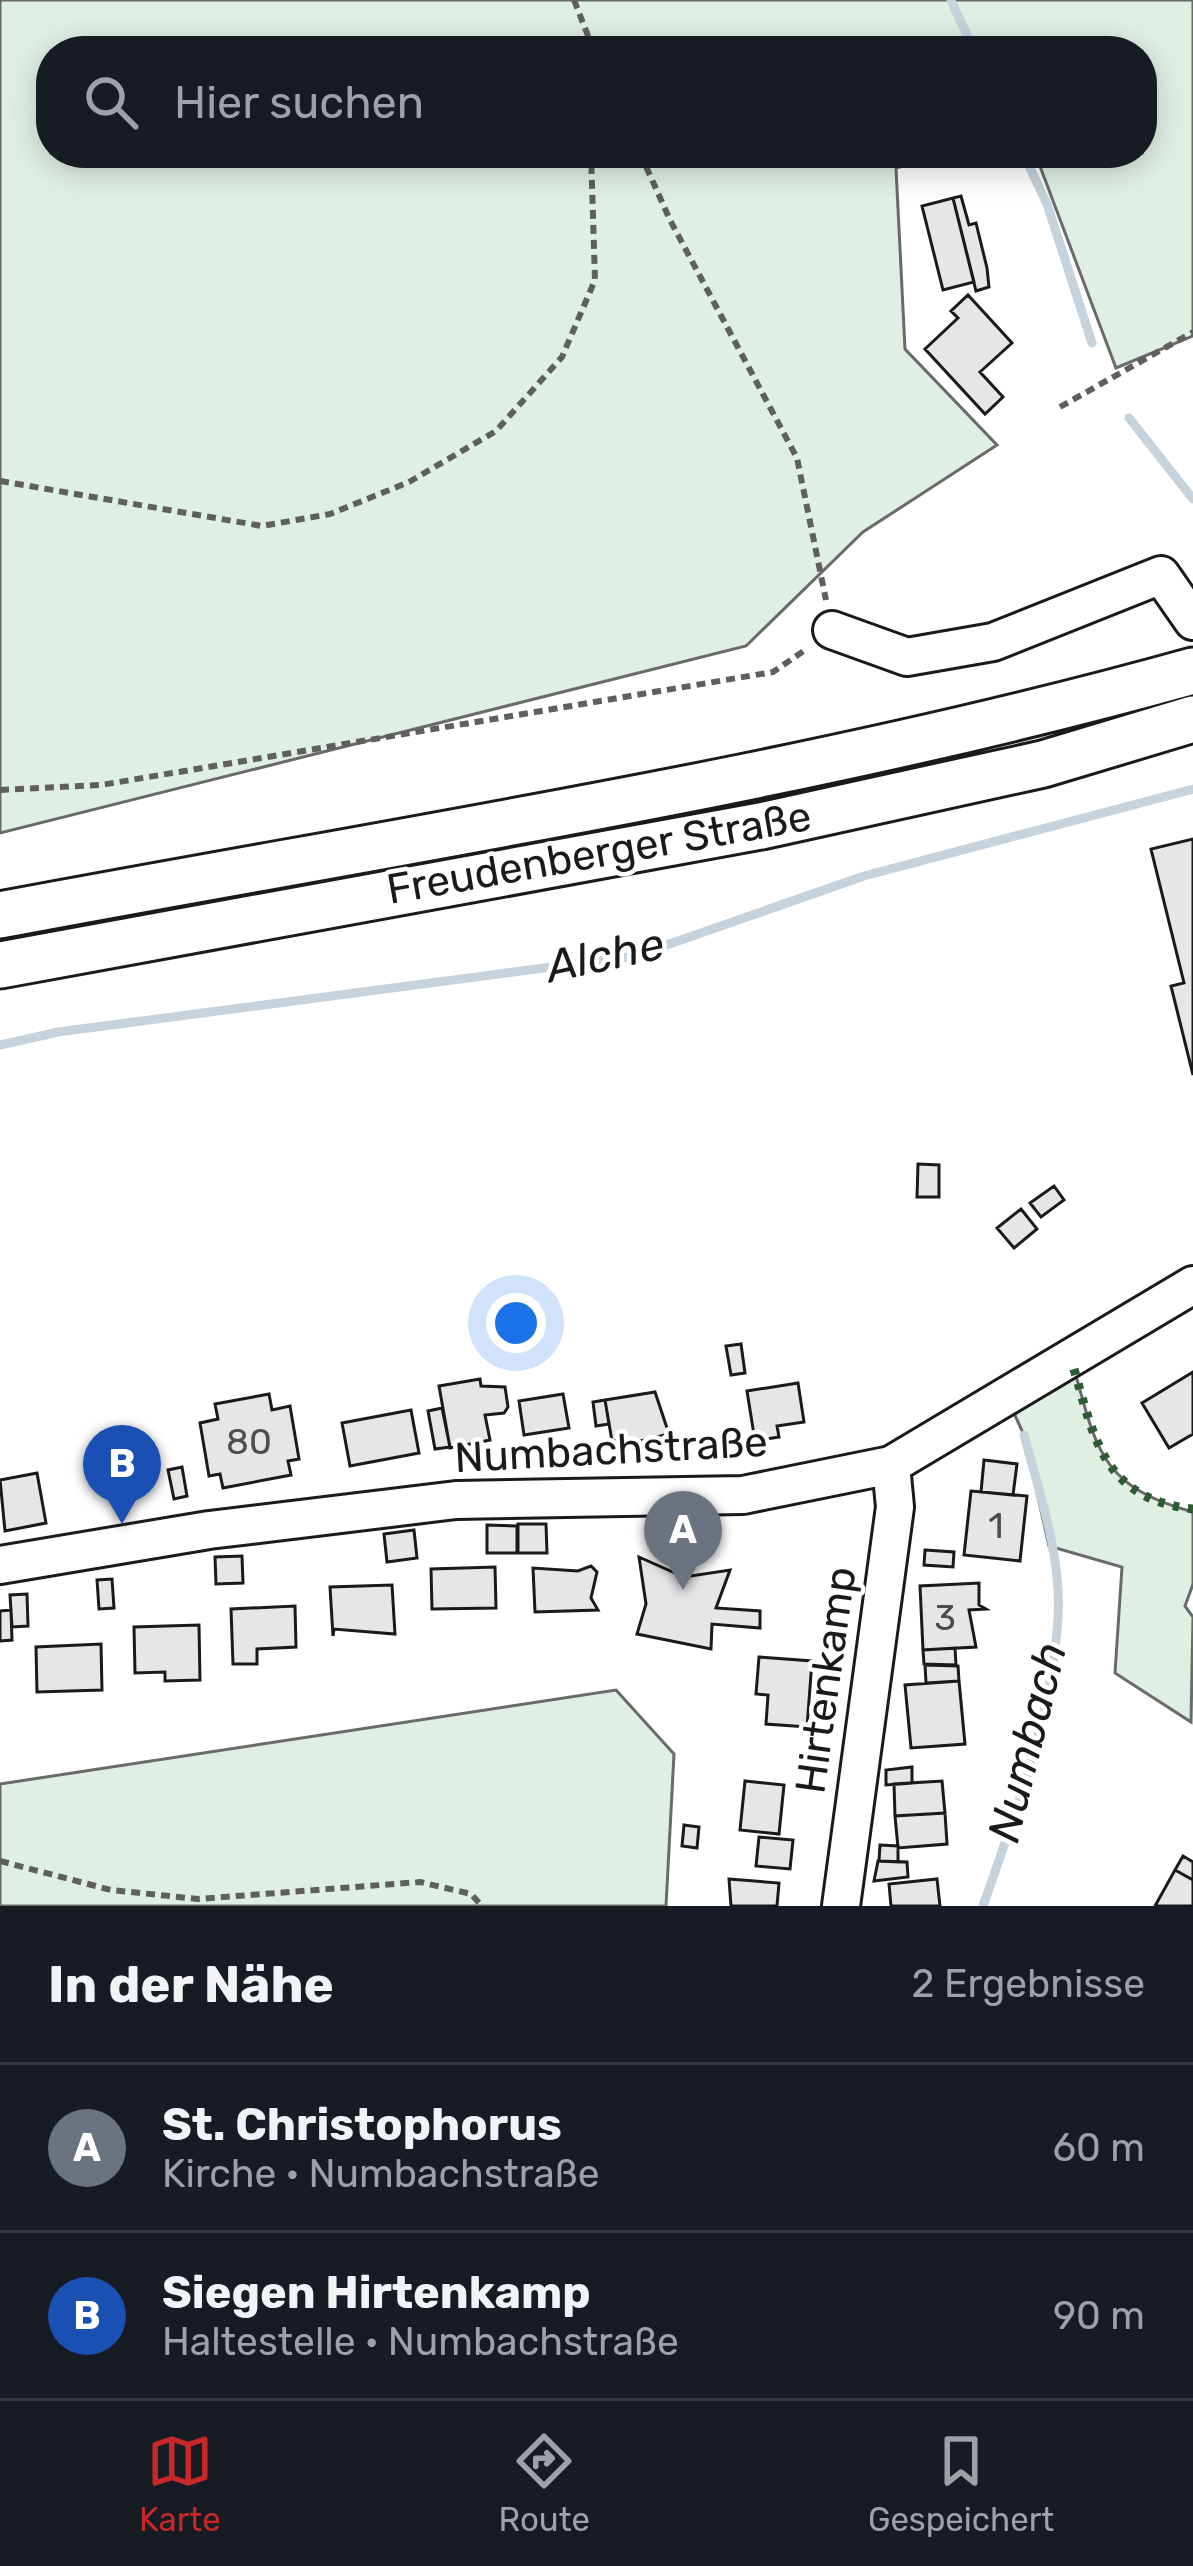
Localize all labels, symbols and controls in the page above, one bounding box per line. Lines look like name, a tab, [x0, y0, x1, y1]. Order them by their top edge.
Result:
search box	[36, 36, 1157, 168]
icon: search	[78, 69, 144, 135]
text: Hier suchen	[174, 76, 424, 129]
street label: Freudenberger Straße	[383, 791, 815, 915]
water label: Alche	[540, 917, 669, 994]
your location	[486, 1293, 546, 1353]
street label: Numbachstraße	[453, 1417, 769, 1483]
house number: 80	[226, 1420, 272, 1463]
pin: B	[83, 1425, 161, 1524]
pin: A	[644, 1491, 722, 1590]
house number: 1	[988, 1504, 1004, 1547]
street label: Hirtenkamp	[785, 1563, 867, 1797]
house number: 3	[934, 1596, 956, 1639]
water label: Numbach	[977, 1637, 1077, 1847]
text: In der Nähe	[48, 1954, 334, 2015]
text: 2 Ergebnisse	[911, 1961, 1145, 2007]
text: St. Christophorus	[162, 2098, 562, 2151]
text: A	[73, 2125, 101, 2171]
text: 60 m	[1052, 2125, 1145, 2171]
text: Kirche · Numbachstraße	[162, 2151, 600, 2197]
text: Siegen Hirtenkamp	[162, 2266, 591, 2319]
text: B	[73, 2293, 101, 2339]
text: 90 m	[1053, 2293, 1145, 2339]
text: Haltestelle · Numbachstraße	[162, 2319, 679, 2365]
tab: Karte	[139, 2428, 221, 2539]
tab: Route	[498, 2428, 590, 2539]
tab: Gespeichert	[868, 2428, 1054, 2539]

